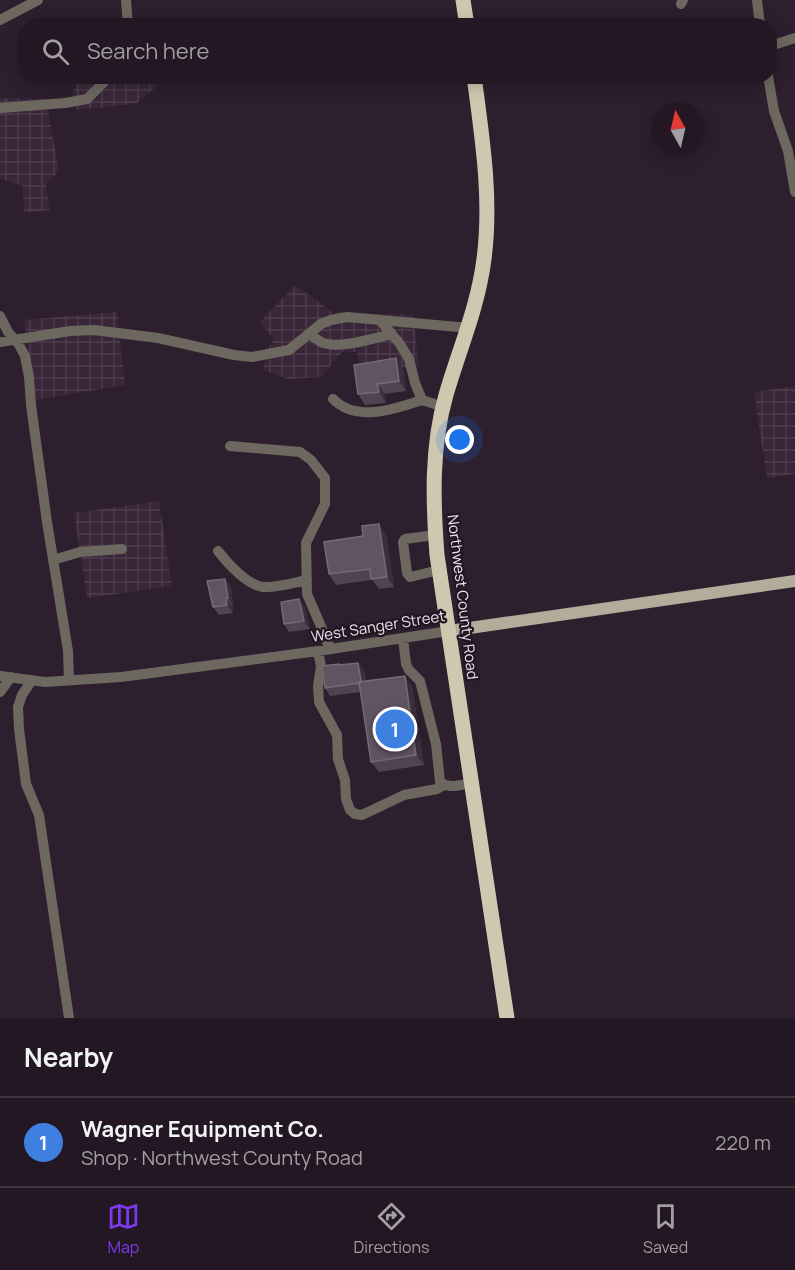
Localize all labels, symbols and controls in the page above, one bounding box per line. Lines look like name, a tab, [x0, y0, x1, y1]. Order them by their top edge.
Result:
search box	[18, 18, 777, 84]
icon: search	[39, 35, 72, 68]
text: Search here	[87, 36, 209, 66]
north arrow	[651, 102, 705, 156]
your location	[445, 425, 474, 454]
street label: Northwest County Road	[442, 513, 484, 681]
street label: West Sanger Street	[309, 605, 447, 647]
pin: 1	[376, 706, 414, 752]
text: Nearby	[24, 1039, 113, 1075]
text: Wagner Equipment Co.	[81, 1114, 324, 1144]
text: 1	[39, 1129, 48, 1156]
text: 220 m	[715, 1129, 771, 1156]
text: Shop · Northwest County Road	[81, 1144, 363, 1171]
tab: Map	[107, 1200, 140, 1258]
tab: Directions	[354, 1200, 429, 1258]
tab: Saved	[643, 1200, 688, 1258]

